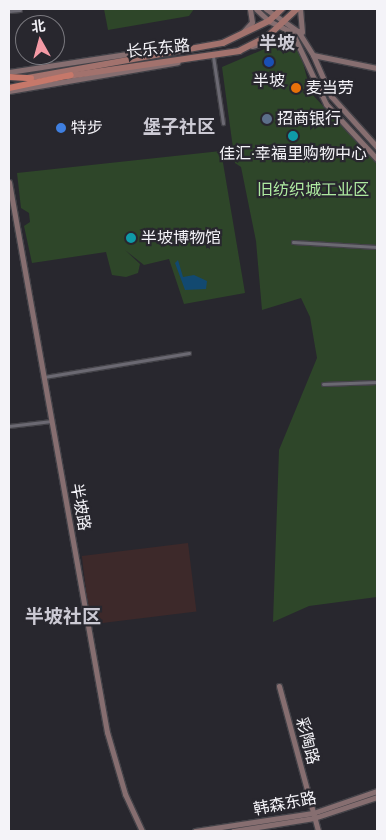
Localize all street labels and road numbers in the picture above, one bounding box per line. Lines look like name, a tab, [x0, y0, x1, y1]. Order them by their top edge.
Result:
street label: 长乐东路	[125, 36, 191, 62]
street label: 半坡路	[66, 482, 94, 532]
street label: 彩陶路	[292, 715, 322, 767]
street label: 韩森东路	[252, 788, 318, 820]

